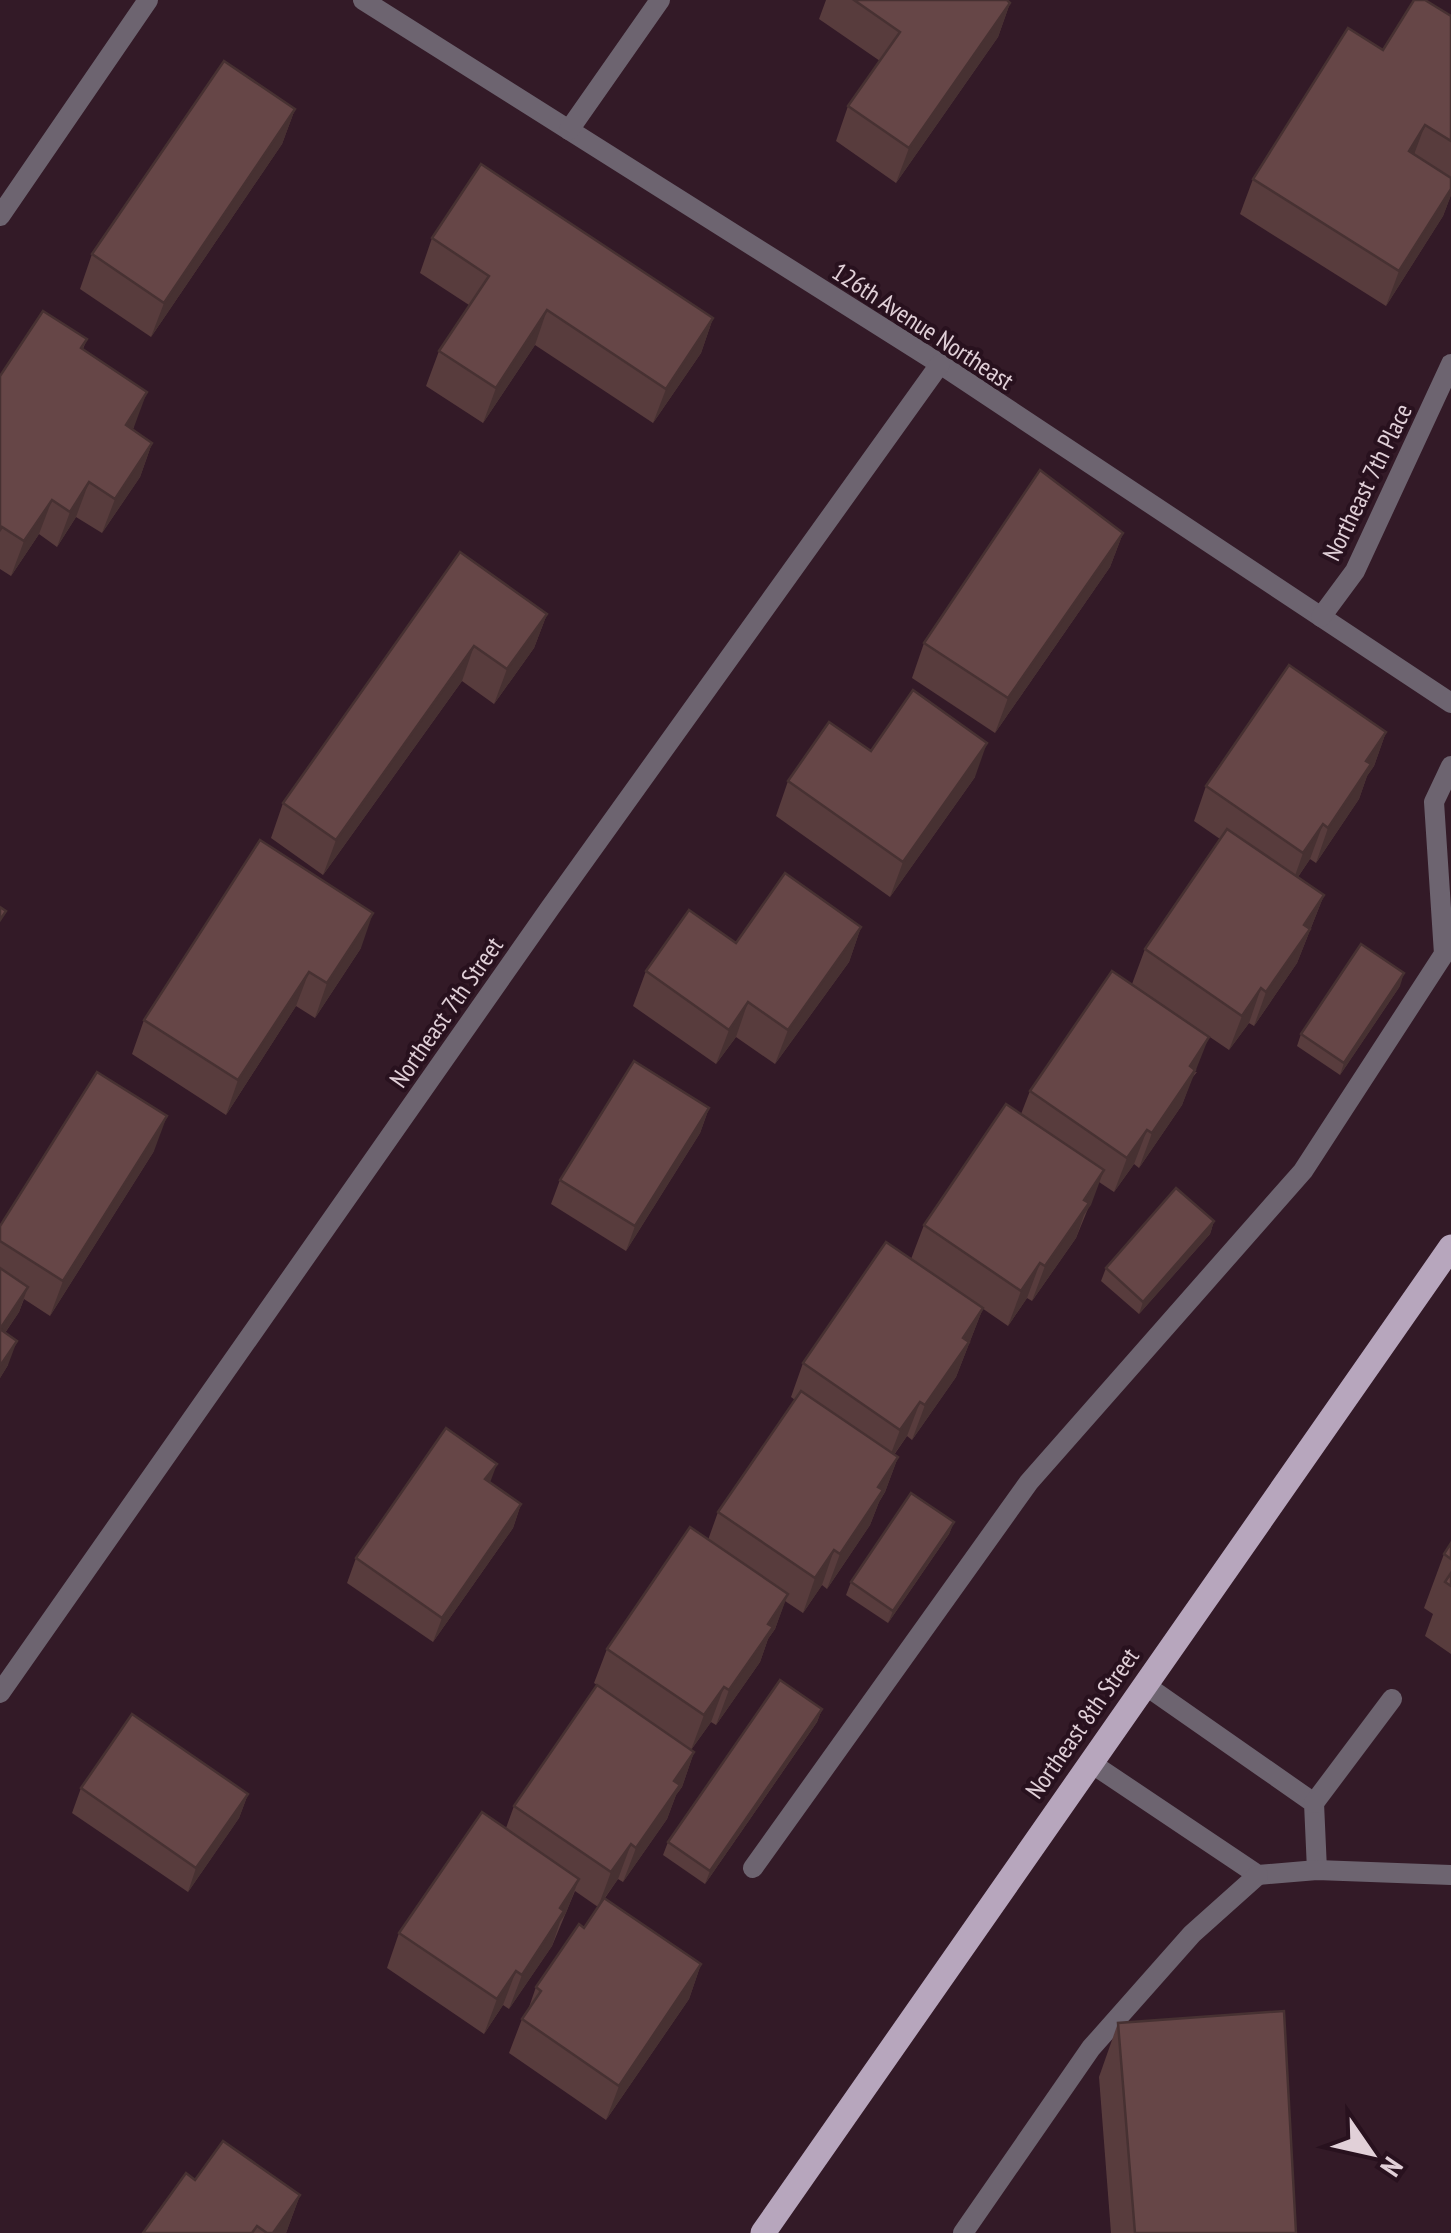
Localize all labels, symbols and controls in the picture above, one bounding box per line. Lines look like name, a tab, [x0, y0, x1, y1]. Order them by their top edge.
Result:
street label: 126th Avenue Northeast	[826, 255, 1020, 397]
street label: Northeast 7th Place	[1315, 398, 1419, 566]
street label: Northeast 7th Street	[382, 930, 510, 1093]
street label: Northeast 8th Street	[1018, 1641, 1146, 1805]
north arrow	[1321, 2103, 1421, 2203]
text: N	[1373, 2151, 1412, 2184]

